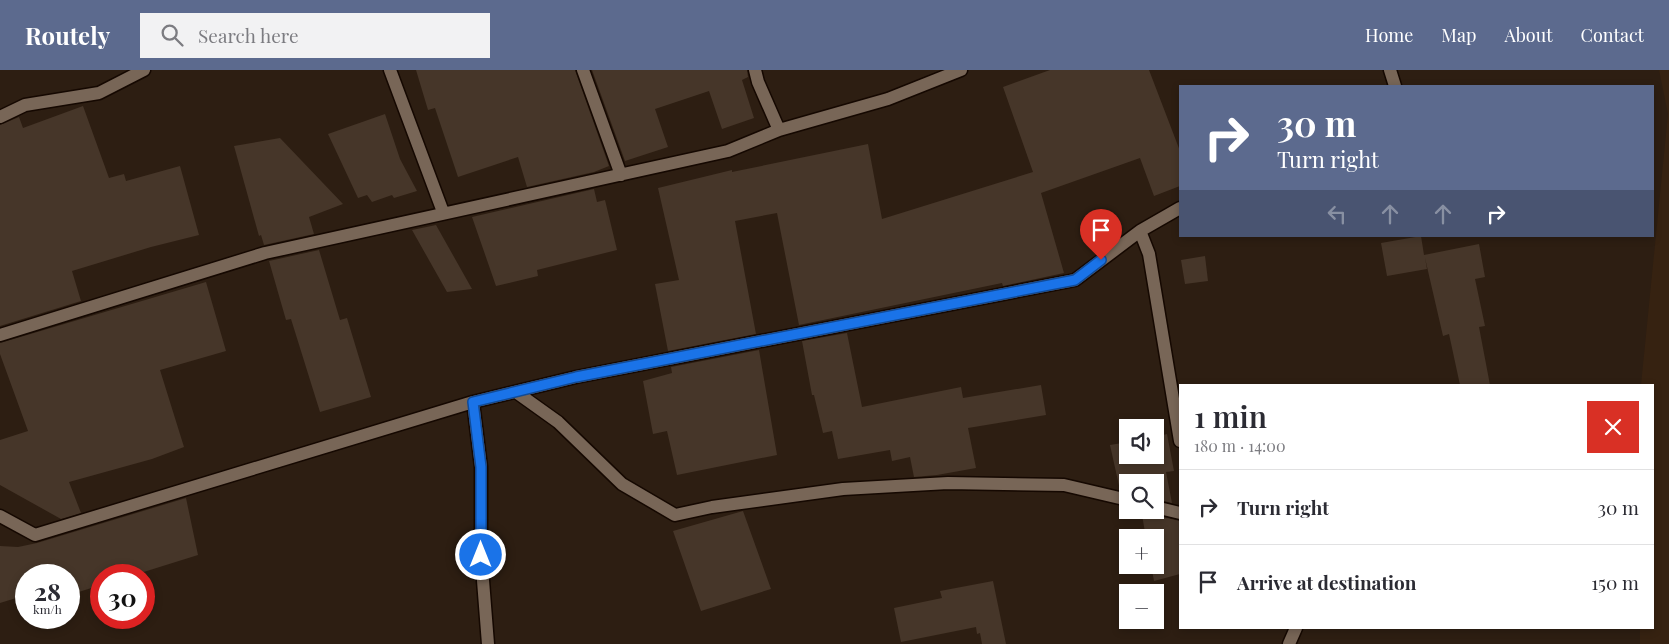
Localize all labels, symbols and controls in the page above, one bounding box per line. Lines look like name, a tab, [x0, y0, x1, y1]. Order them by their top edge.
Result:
search box	[140, 13, 490, 58]
text: Routely	[25, 19, 110, 51]
icon: search	[158, 21, 186, 49]
text: Search here	[198, 22, 299, 48]
text: Home	[1365, 23, 1413, 47]
text: Map	[1441, 23, 1476, 47]
text: About	[1504, 23, 1553, 47]
text: Contact	[1581, 23, 1644, 47]
text: 30 m	[1277, 99, 1357, 146]
icon: right	[1194, 105, 1259, 170]
text: Turn right	[1277, 144, 1379, 174]
icon: left	[1323, 200, 1351, 228]
icon: ahead	[1376, 200, 1404, 228]
icon: ahead	[1429, 200, 1457, 228]
icon: right	[1482, 200, 1510, 228]
pin	[1080, 209, 1122, 260]
icon: arrive	[1087, 216, 1115, 244]
text: 1 min	[1194, 396, 1267, 436]
button: close	[1587, 401, 1639, 453]
map controls	[1119, 419, 1164, 629]
button: sound	[1119, 419, 1164, 464]
text: 180 m · 14:00	[1194, 435, 1286, 456]
button: search	[1119, 474, 1164, 519]
icon: right	[1194, 493, 1222, 521]
text: Turn right	[1237, 494, 1329, 520]
text: 30 m	[1597, 494, 1639, 520]
position arrow	[454, 528, 506, 580]
button: +	[1119, 529, 1164, 574]
speed limit sign: 30	[90, 564, 155, 629]
icon: arrive	[1194, 568, 1222, 596]
text: Arrive at destination	[1237, 569, 1417, 595]
text: 150 m	[1591, 569, 1639, 595]
text: 28	[34, 574, 61, 607]
button: −	[1119, 584, 1164, 629]
text: km/h	[33, 601, 62, 617]

